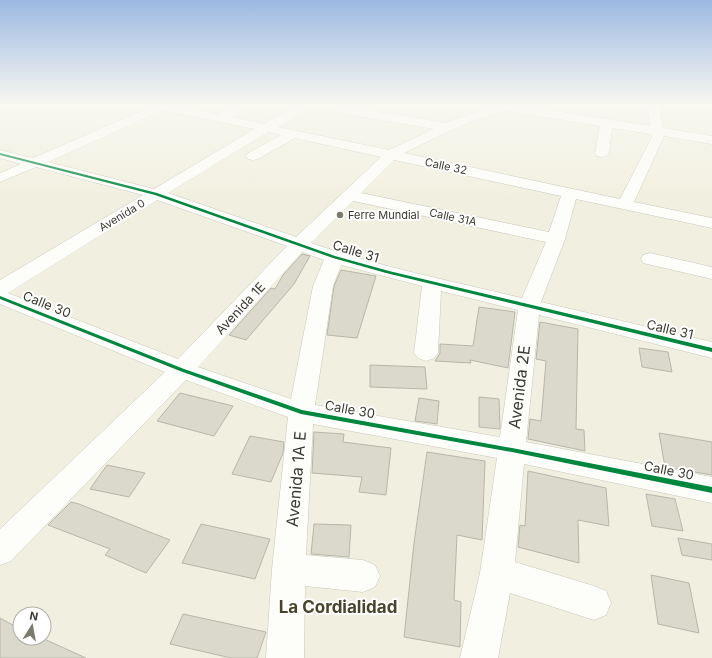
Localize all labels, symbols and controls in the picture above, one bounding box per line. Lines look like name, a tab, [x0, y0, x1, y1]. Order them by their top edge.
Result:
street label: Calle 32	[424, 155, 468, 177]
street label: Avenida 0	[96, 196, 148, 234]
street label: Calle 31A	[428, 205, 478, 229]
place label: Ferre Mundial	[348, 208, 419, 222]
marker: Ferre Mundial	[335, 210, 345, 220]
street label: Calle 31	[331, 236, 381, 266]
street label: Avenida 1E	[212, 279, 268, 337]
street label: Calle 30	[21, 287, 73, 321]
street label: Calle 31	[645, 316, 695, 342]
street label: Avenida 2E	[504, 344, 534, 430]
street label: Calle 30	[324, 397, 376, 421]
street label: Avenida 1A E	[282, 430, 310, 528]
street label: Calle 30	[643, 457, 695, 483]
district label: La Cordialidad	[279, 597, 397, 617]
north arrow	[12, 606, 52, 646]
text: N	[28, 609, 39, 624]

